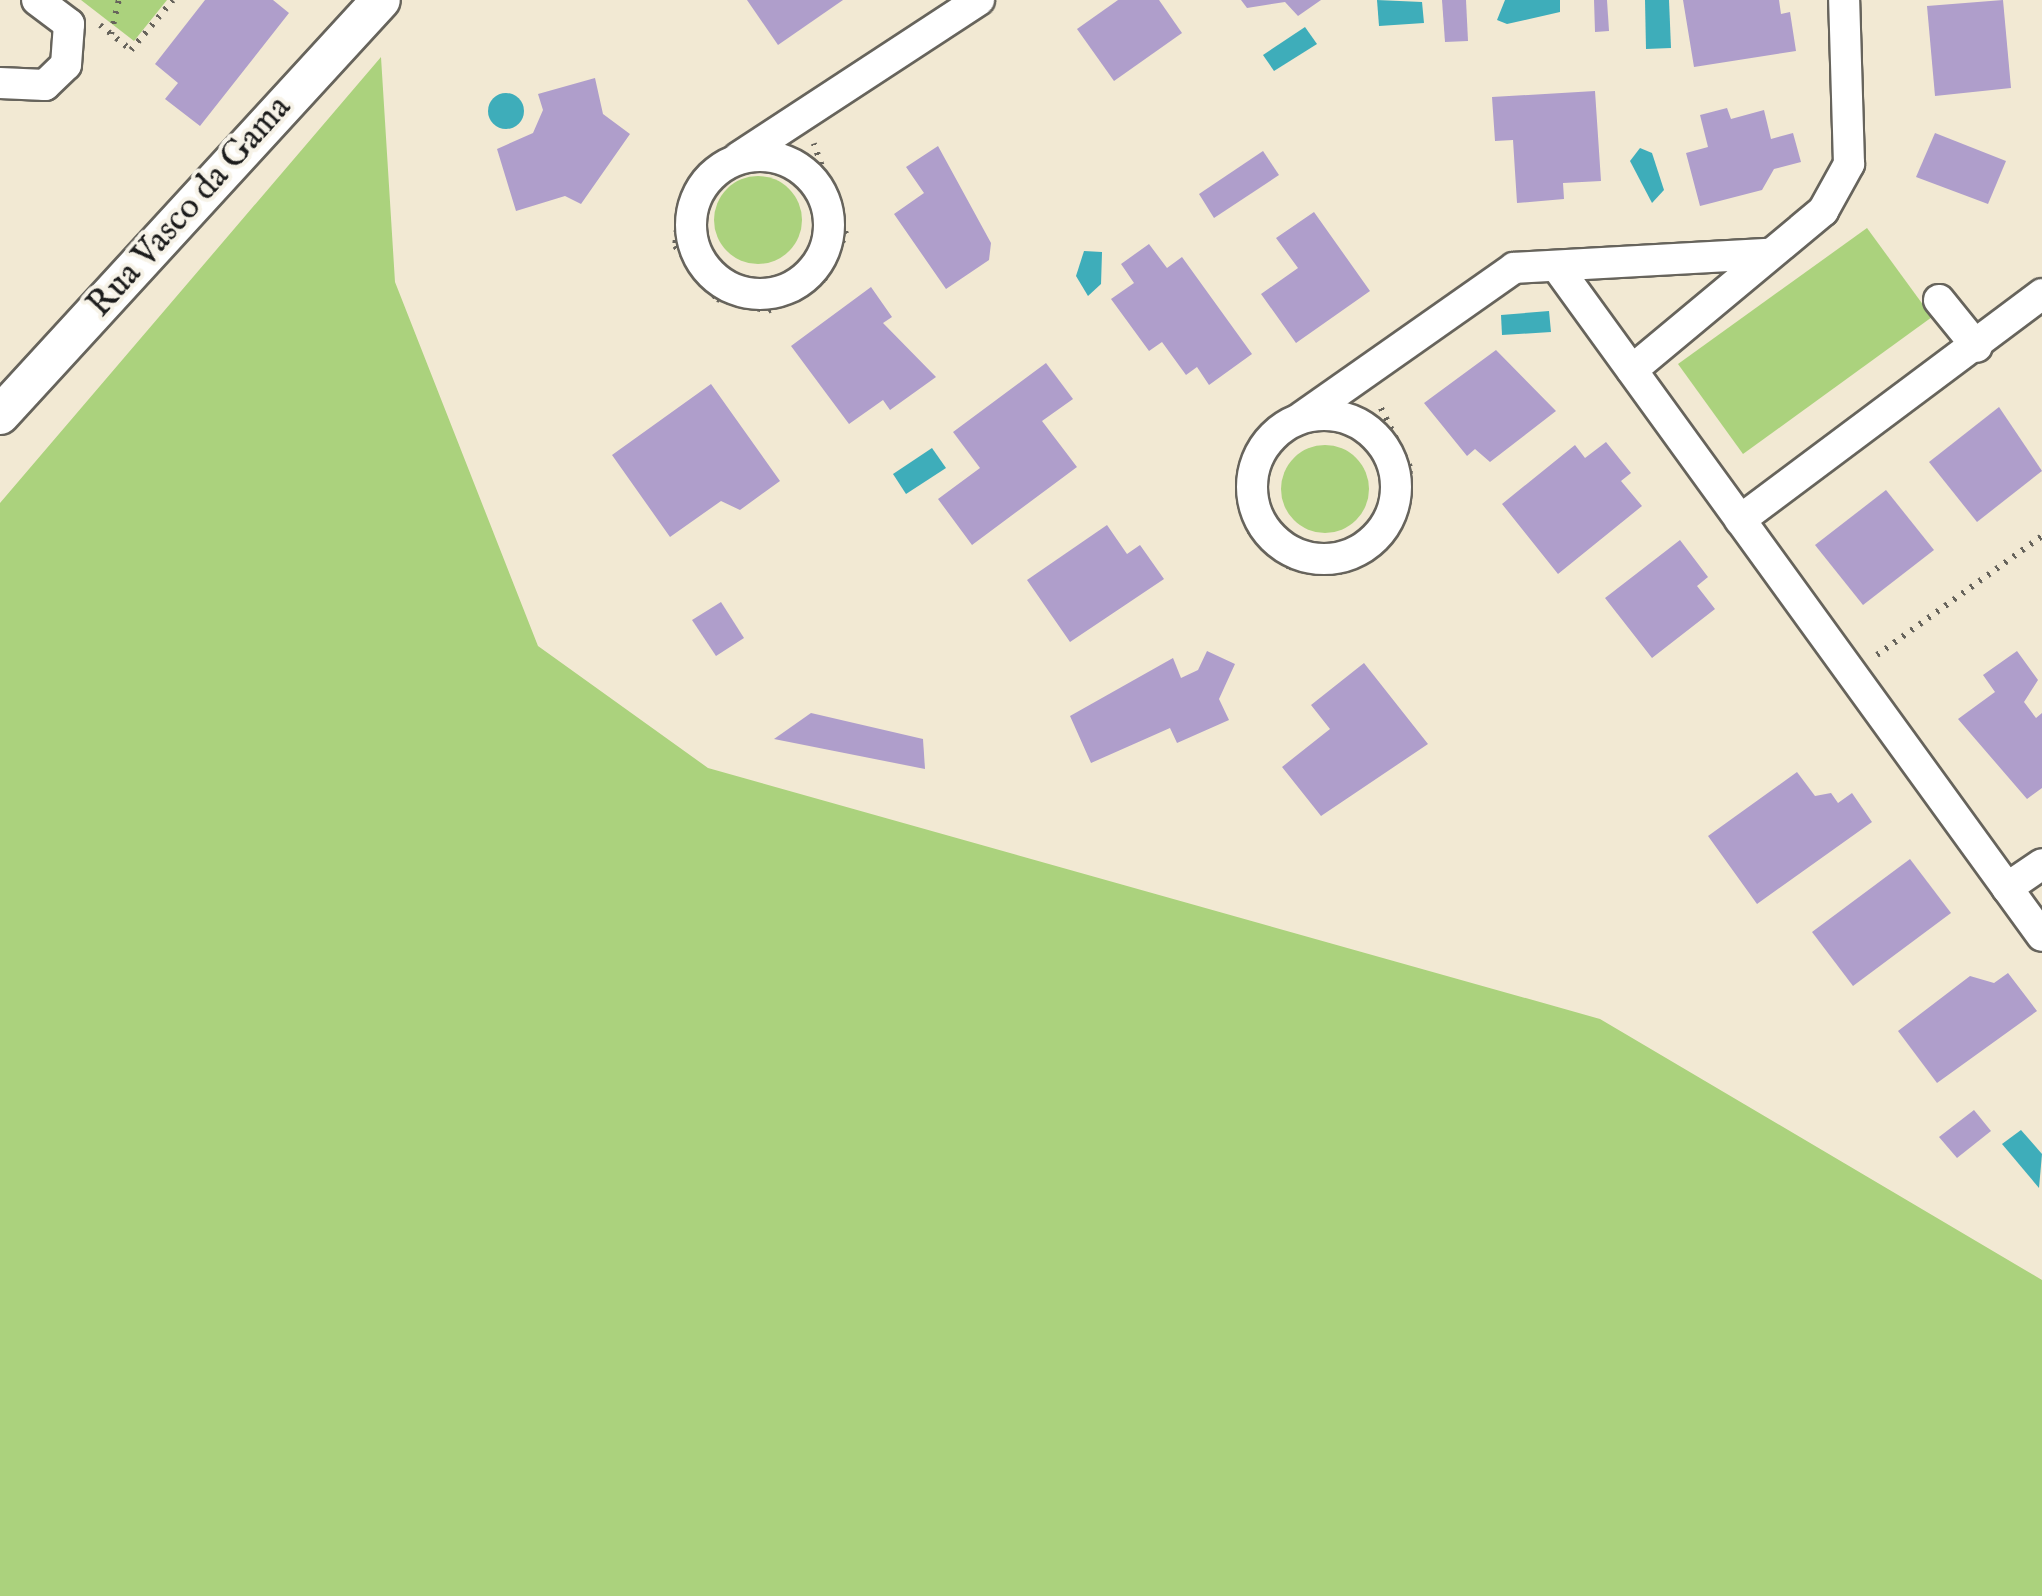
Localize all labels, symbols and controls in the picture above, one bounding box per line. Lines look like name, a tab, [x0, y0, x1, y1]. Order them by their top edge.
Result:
street label: Rua Vasco da Gama	[80, 88, 300, 326]

